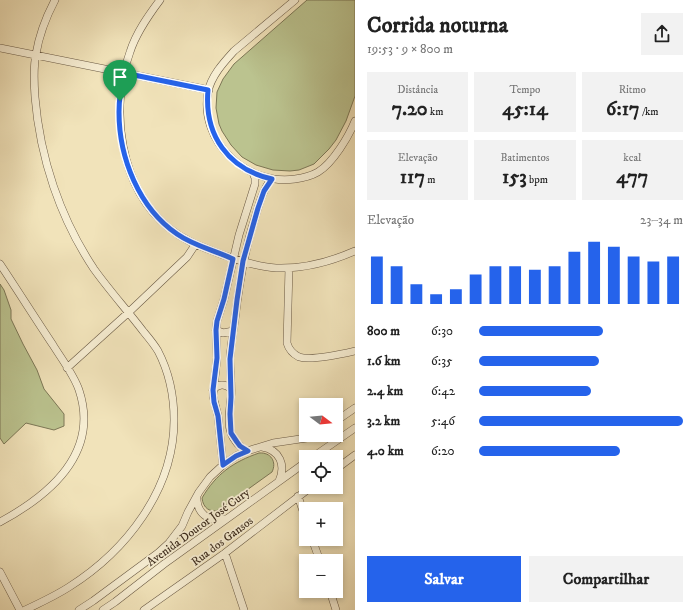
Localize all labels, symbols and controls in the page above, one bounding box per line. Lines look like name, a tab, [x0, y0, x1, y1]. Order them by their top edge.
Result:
text: Corrida noturna	[367, 12, 508, 39]
button: share	[641, 13, 683, 55]
text: 19:53 · 9 × 800 m	[367, 41, 453, 57]
pin	[103, 60, 137, 101]
icon: arrive	[109, 66, 131, 88]
text: Distância	[397, 83, 438, 97]
text: Tempo	[510, 83, 540, 97]
text: Ritmo	[619, 83, 646, 97]
text: 7.20	[392, 97, 428, 122]
text: 45:14	[502, 97, 548, 122]
text: 6:17	[606, 97, 640, 122]
text: km	[428, 105, 444, 119]
text: /km	[640, 105, 659, 119]
text: Elevação	[398, 151, 438, 165]
text: Batimentos	[500, 151, 550, 165]
text: kcal	[623, 151, 641, 165]
text: 117	[400, 165, 425, 190]
text: 153	[502, 165, 527, 190]
text: 477	[616, 165, 648, 190]
text: m	[425, 173, 436, 187]
text: bpm	[527, 173, 548, 187]
text: Elevação	[367, 212, 414, 228]
text: 23–34 m	[640, 212, 683, 228]
text: 800 m	[367, 323, 400, 339]
text: 6:30	[431, 323, 453, 339]
text: 1.6 km	[367, 353, 401, 369]
text: 6:35	[431, 353, 452, 369]
text: 2.4 km	[367, 383, 403, 399]
text: 6:42	[431, 383, 455, 399]
north arrow	[299, 398, 343, 442]
map controls	[299, 398, 343, 598]
text: 3.2 km	[367, 413, 400, 429]
text: 5:46	[431, 413, 455, 429]
text: 4.0 km	[367, 443, 404, 459]
text: 6:20	[431, 443, 455, 459]
button: locate	[299, 450, 343, 494]
street label: Avenida Doutor José Cury	[144, 485, 253, 570]
button: +	[299, 502, 343, 546]
street label: Rua dos Gansos	[188, 513, 256, 569]
button: −	[299, 554, 343, 598]
button: Salvar	[367, 556, 521, 602]
button: Compartilhar	[529, 556, 683, 602]

